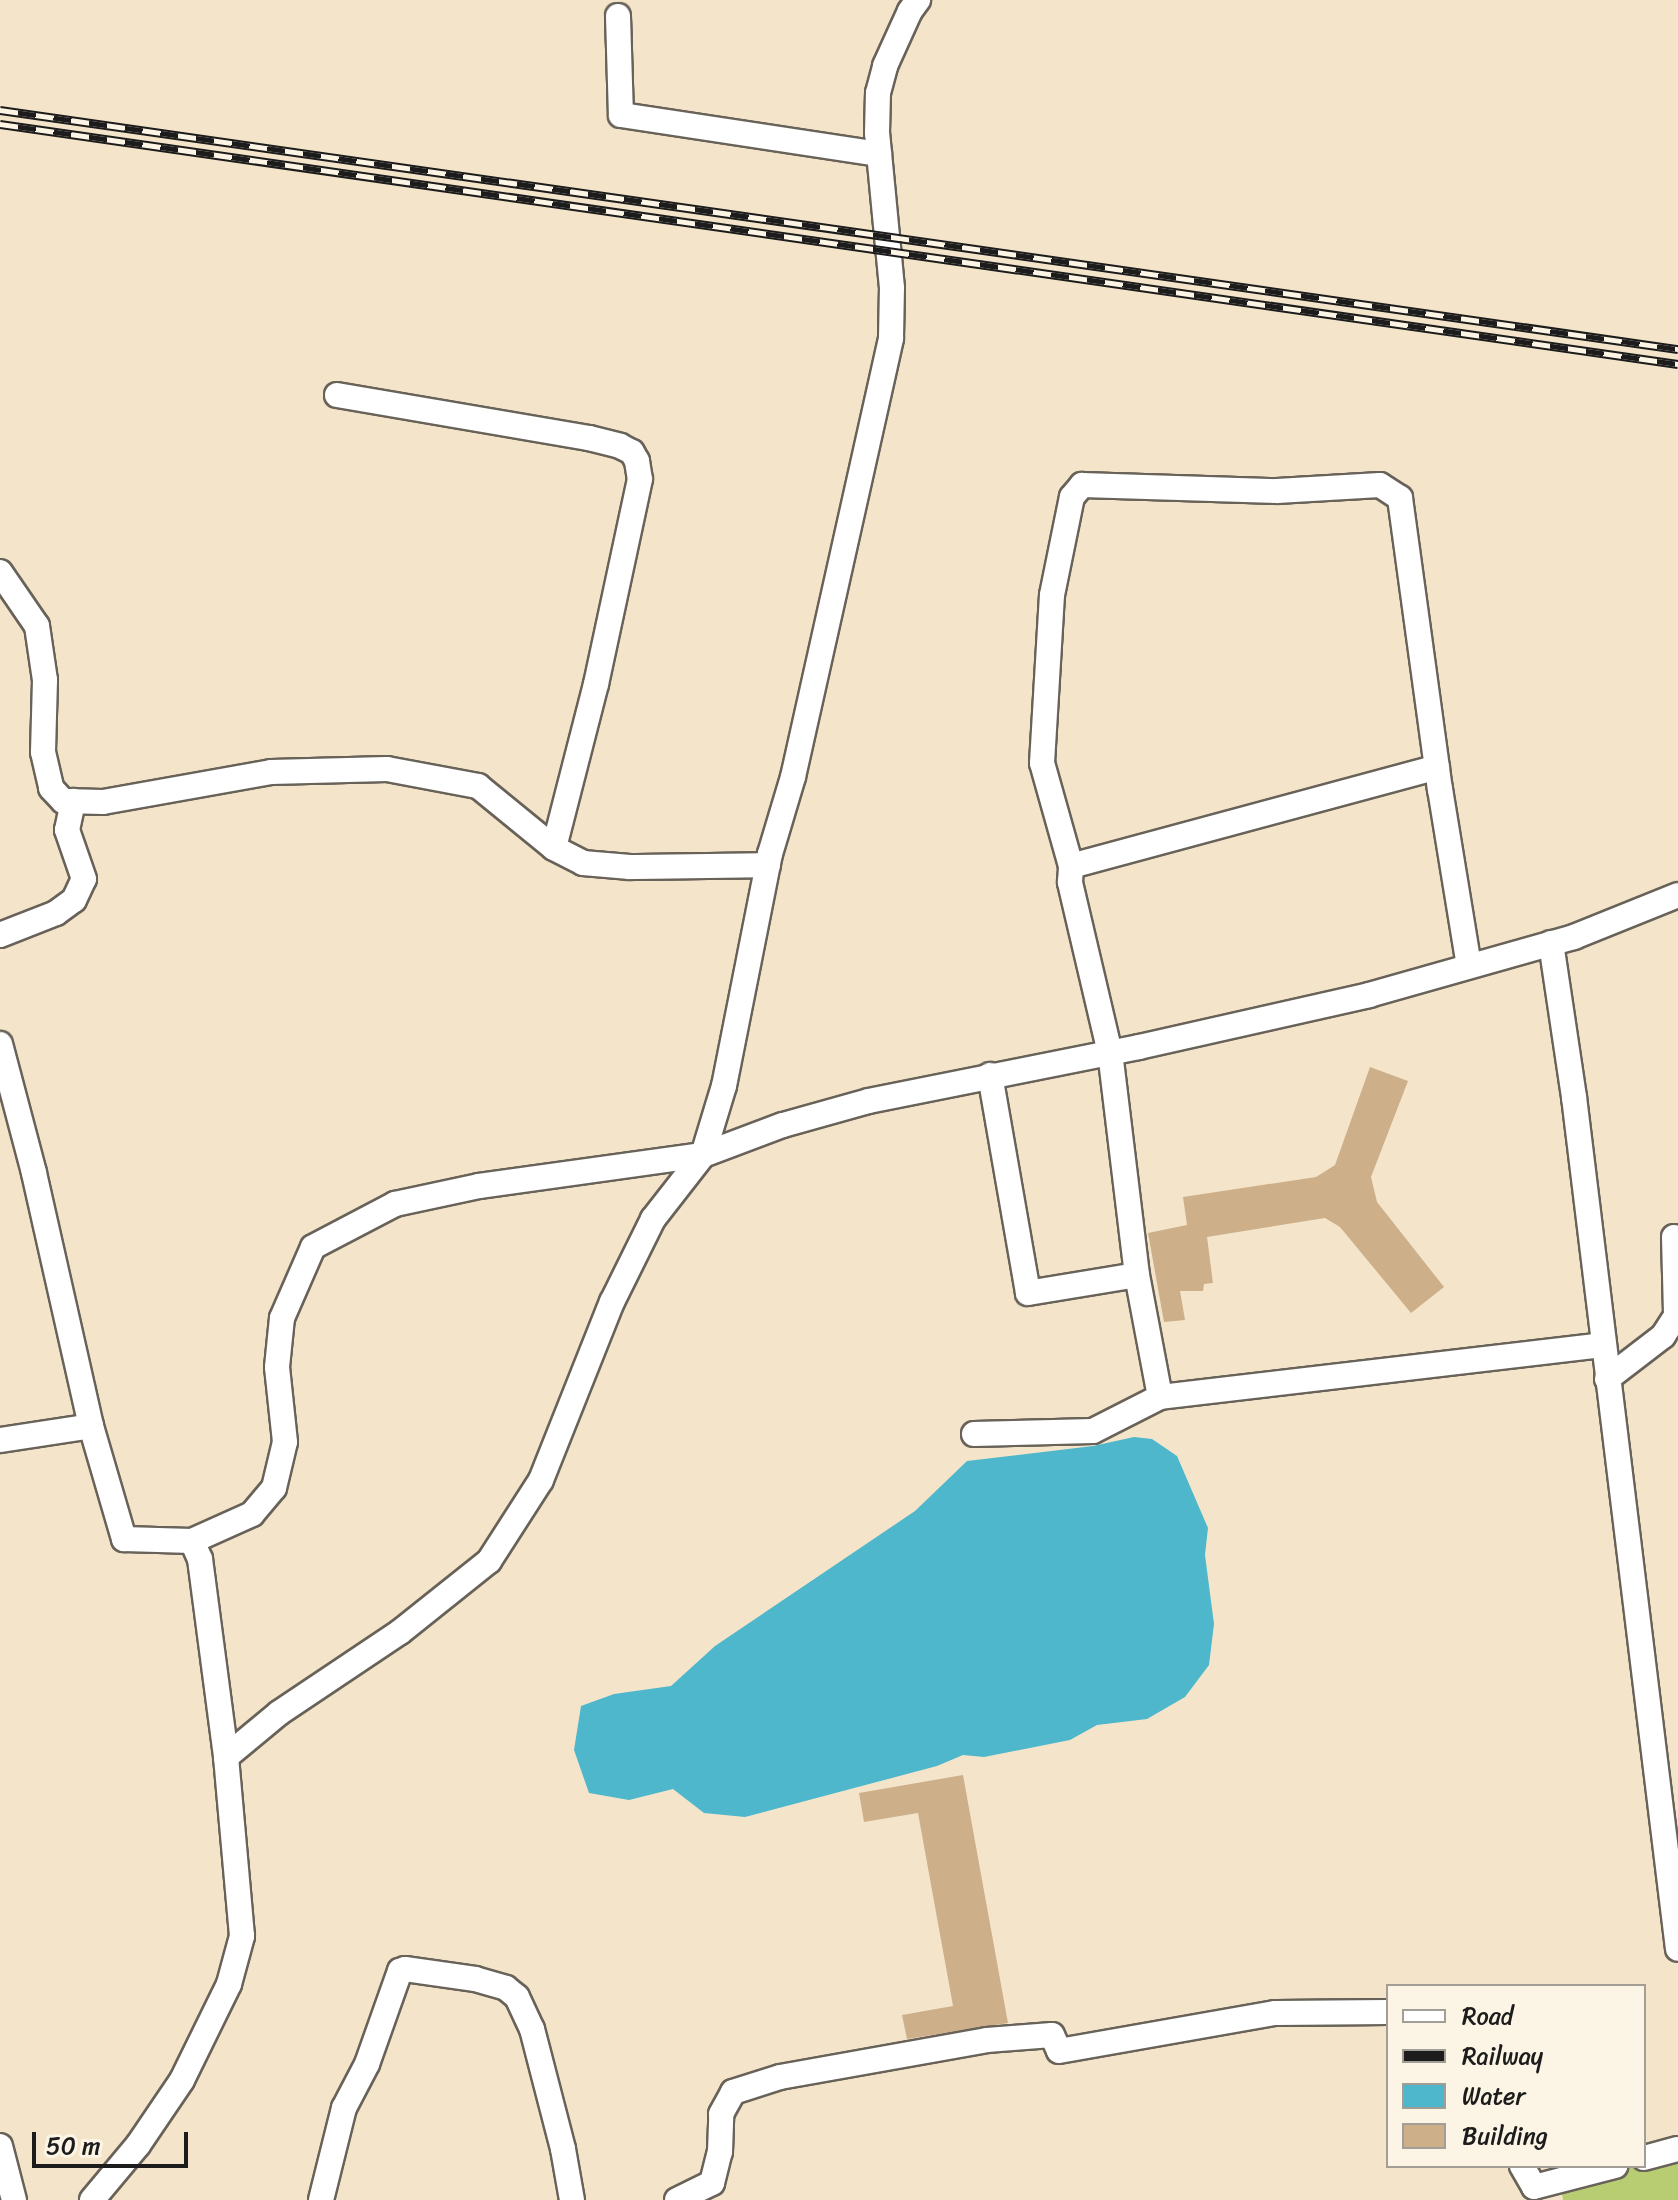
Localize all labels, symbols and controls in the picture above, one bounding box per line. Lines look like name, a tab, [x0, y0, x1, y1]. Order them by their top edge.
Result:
legend	[1386, 1984, 1646, 2168]
text: Road	[1462, 1995, 1513, 2037]
text: Railway	[1462, 2035, 1543, 2077]
text: Water	[1462, 2075, 1525, 2117]
text: Building	[1462, 2115, 1548, 2157]
scale bar	[36, 2116, 192, 2166]
text: 50 m	[46, 2125, 101, 2167]

